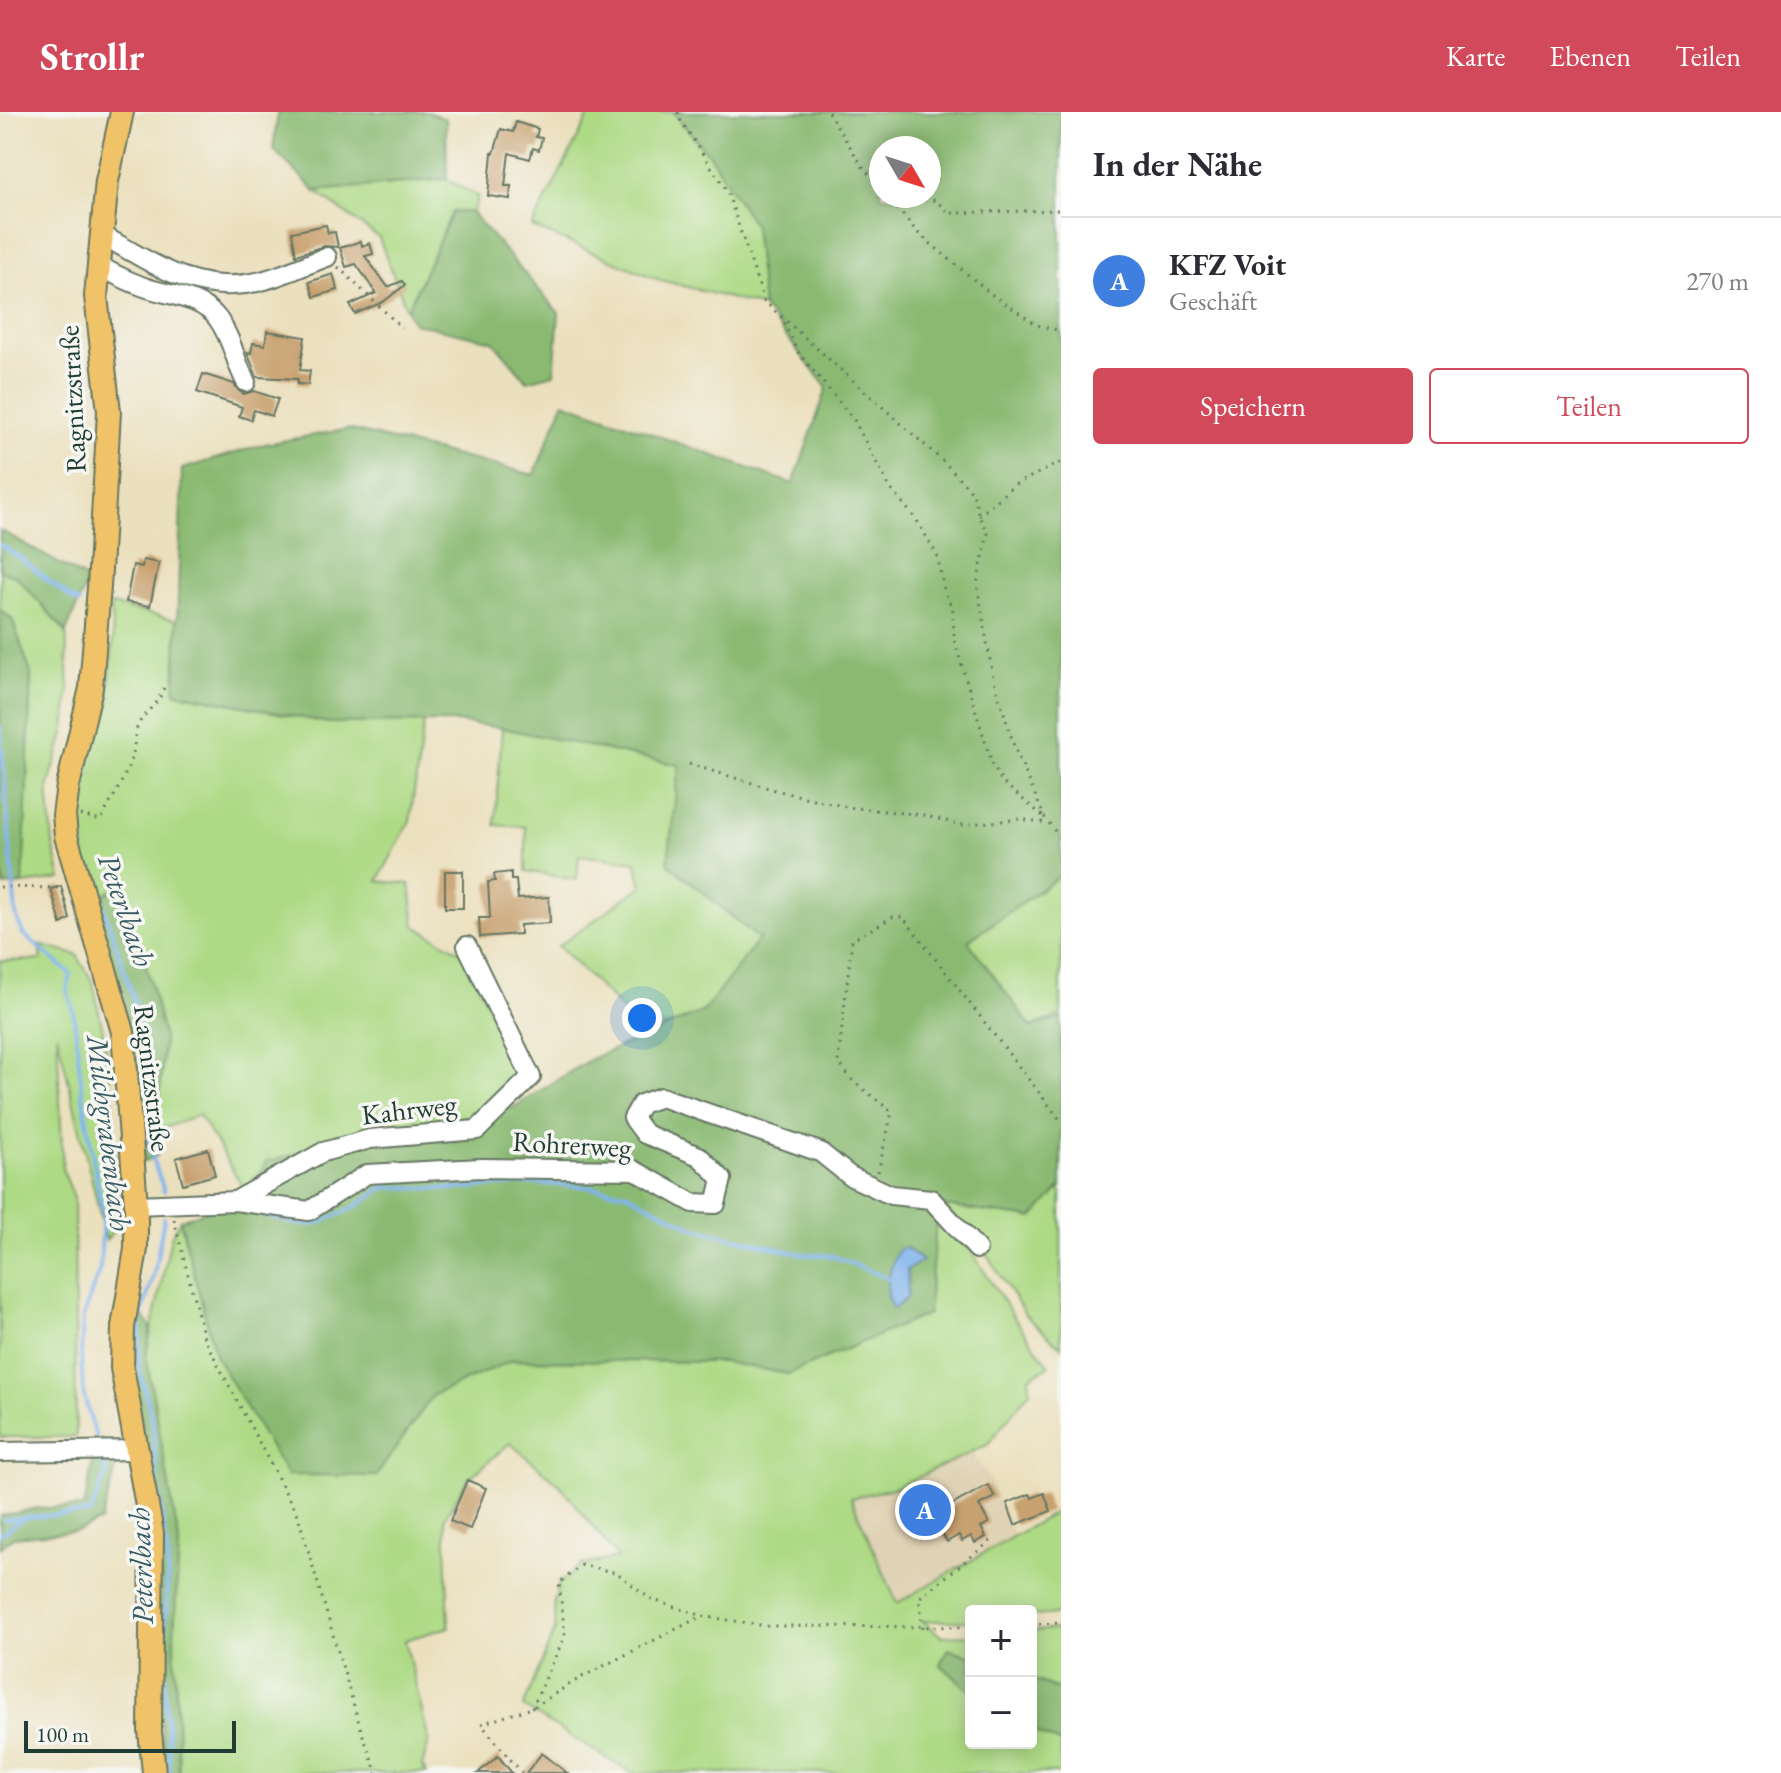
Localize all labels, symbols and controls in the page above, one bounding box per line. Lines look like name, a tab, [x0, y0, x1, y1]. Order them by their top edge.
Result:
text: Strollr	[40, 32, 144, 81]
text: Karte	[1446, 38, 1505, 74]
text: Ebenen	[1549, 38, 1631, 74]
text: Teilen	[1675, 38, 1741, 74]
north arrow	[869, 136, 941, 208]
text: In der Nähe	[1093, 142, 1262, 186]
text: KFZ Voit	[1169, 245, 1286, 284]
text: A	[1110, 264, 1128, 298]
text: 270 m	[1686, 264, 1749, 298]
text: Geschäft	[1169, 284, 1257, 318]
street label: Ragnitzstraße	[50, 324, 94, 474]
button: Speichern	[1093, 368, 1413, 444]
button: Teilen	[1429, 368, 1749, 444]
water label: Peterlbach	[89, 848, 164, 972]
your location	[622, 998, 662, 1038]
street label: Ragnitzstraße	[126, 1003, 180, 1154]
water label: Milchgrabenbach	[78, 1031, 141, 1233]
street label: Kahrweg	[359, 1085, 459, 1133]
street label: Rohrerweg	[512, 1123, 633, 1165]
pin: A	[899, 1480, 951, 1540]
water label: Peterlbach	[119, 1506, 162, 1625]
map controls	[965, 1605, 1037, 1749]
button: +	[965, 1605, 1037, 1677]
button: −	[965, 1677, 1037, 1749]
scale bar	[24, 1717, 236, 1753]
text: 100 m	[36, 1720, 89, 1749]

